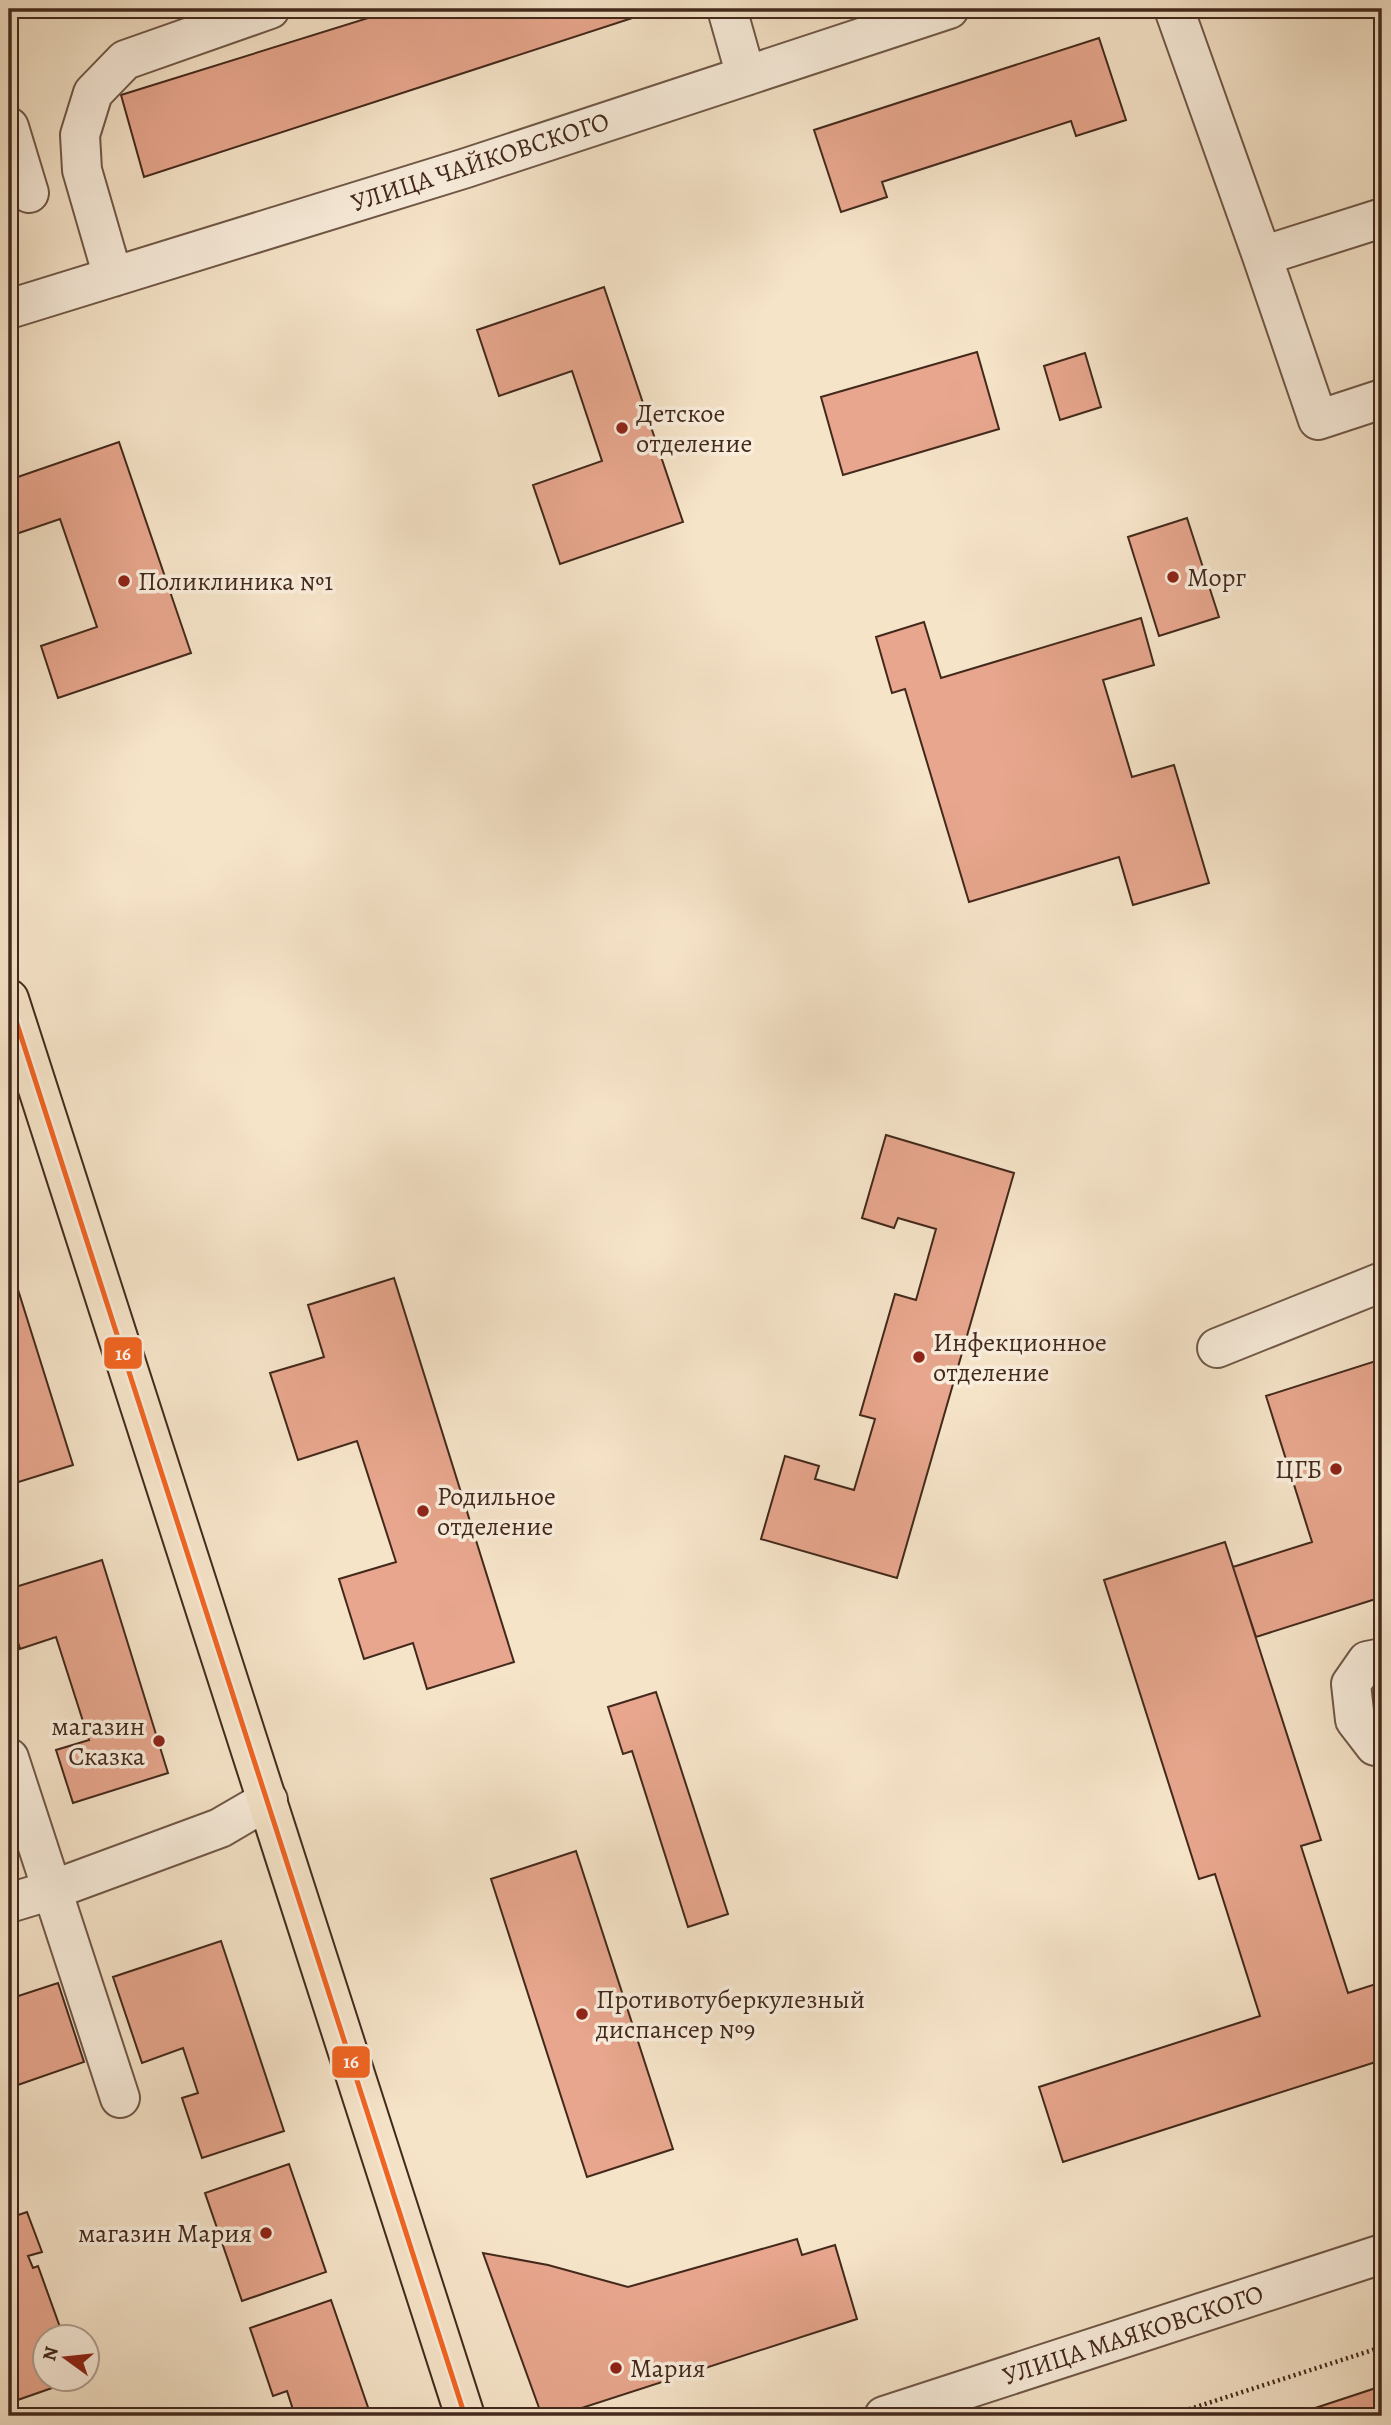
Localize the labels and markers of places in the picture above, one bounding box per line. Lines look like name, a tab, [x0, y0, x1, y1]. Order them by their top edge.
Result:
place label: Детское отделение	[636, 396, 752, 461]
marker: Детское отделение	[614, 420, 630, 436]
place label: Морг	[1187, 560, 1246, 595]
place label: Поликлиника №1	[138, 564, 333, 599]
marker: Морг	[1165, 569, 1181, 585]
marker: Поликлиника №1	[116, 573, 132, 589]
place label: Инфекционное отделение	[933, 1325, 1107, 1390]
marker: Инфекционное отделение	[911, 1349, 927, 1365]
place label: ЦГБ	[1275, 1452, 1322, 1487]
marker: ЦГБ	[1328, 1461, 1344, 1477]
place label: Родильное отделение	[437, 1479, 556, 1544]
marker: Родильное отделение	[415, 1503, 431, 1519]
place label: магазин Сказка	[51, 1709, 145, 1774]
marker: магазин Сказка	[151, 1733, 167, 1749]
place label: Противотуберкулезный диспансер №9	[595, 1982, 865, 2047]
marker: Противотуберкулезный диспансер №9	[574, 2006, 590, 2022]
place label: магазин Мария	[78, 2216, 252, 2251]
marker: магазин Мария	[258, 2225, 274, 2241]
place label: Мария	[630, 2351, 705, 2386]
marker: Мария	[608, 2360, 624, 2376]

